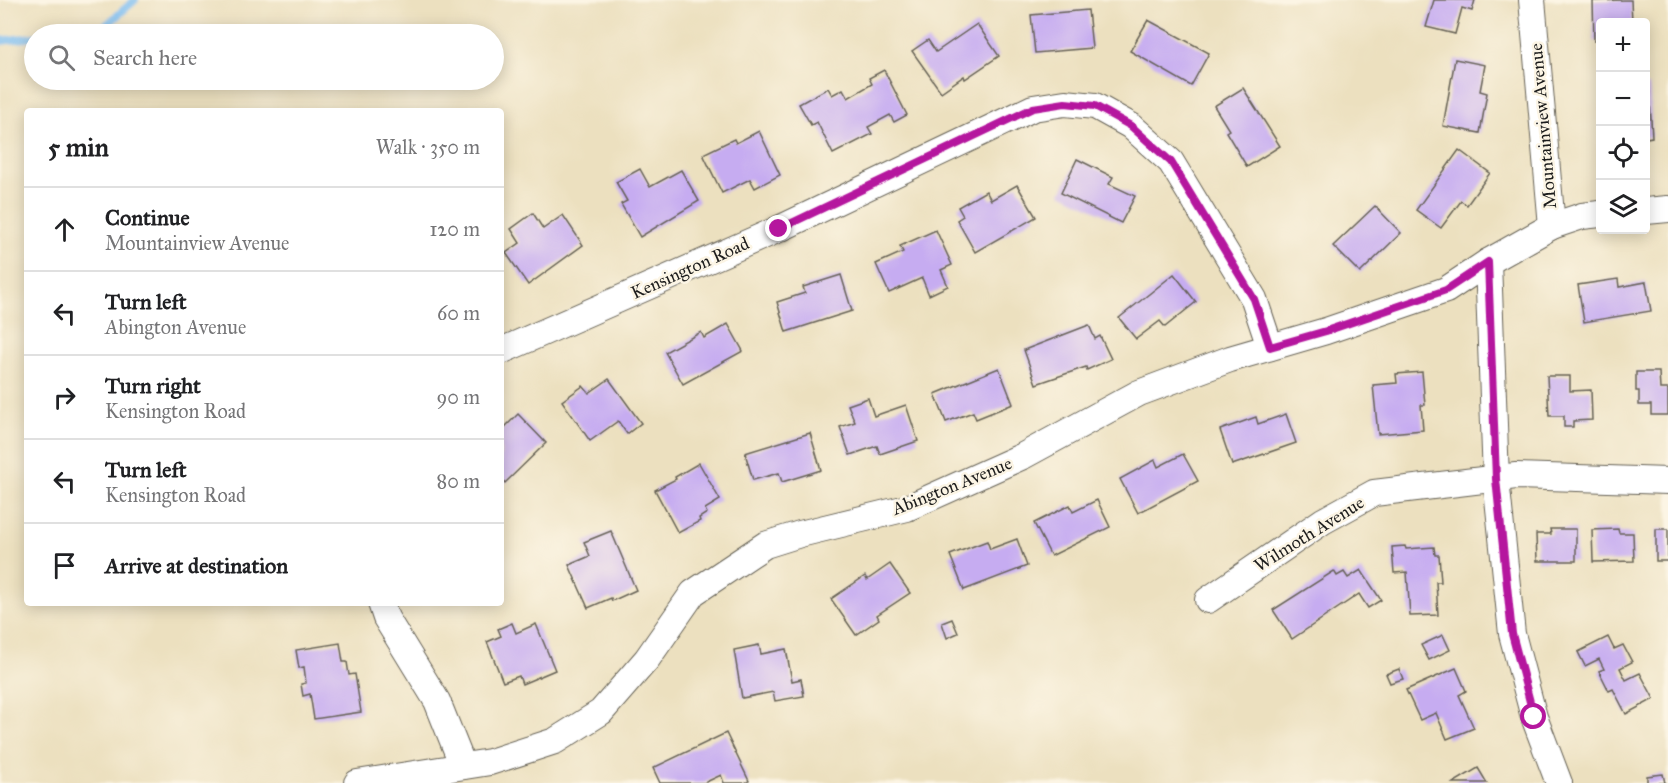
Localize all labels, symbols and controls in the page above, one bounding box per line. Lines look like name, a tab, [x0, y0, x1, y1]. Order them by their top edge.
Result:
map controls	[1596, 18, 1650, 234]
button: +	[1596, 18, 1650, 72]
search box	[24, 24, 504, 90]
icon: search	[45, 41, 78, 74]
street label: Mountainview Avenue	[1525, 42, 1561, 210]
text: Search here	[93, 44, 197, 71]
button: −	[1596, 72, 1650, 126]
button: locate	[1596, 126, 1650, 180]
text: 5 min	[48, 131, 109, 163]
text: Walk · 350 m	[376, 135, 480, 159]
button: layers	[1596, 180, 1650, 234]
text: Continue	[105, 204, 190, 231]
icon: ahead	[48, 213, 81, 246]
route end	[765, 215, 791, 241]
text: 120 m	[429, 217, 480, 241]
text: Mountainview Avenue	[105, 231, 289, 255]
street label: Kensington Road	[628, 232, 753, 305]
text: Turn left	[105, 288, 187, 315]
icon: left	[48, 297, 81, 330]
text: 60 m	[437, 301, 480, 325]
text: Abington Avenue	[105, 315, 246, 339]
text: Turn right	[105, 372, 201, 399]
icon: right	[48, 381, 81, 414]
text: 90 m	[437, 385, 480, 409]
text: Kensington Road	[105, 399, 246, 423]
street label: Abington Avenue	[888, 452, 1015, 521]
text: Turn left	[105, 456, 187, 483]
icon: left	[48, 465, 81, 498]
text: 80 m	[437, 469, 480, 493]
text: Kensington Road	[105, 483, 246, 507]
street label: Wilmoth Avenue	[1250, 491, 1368, 577]
icon: arrive	[48, 549, 81, 582]
text: Arrive at destination	[105, 552, 288, 579]
route start	[1520, 703, 1546, 729]

